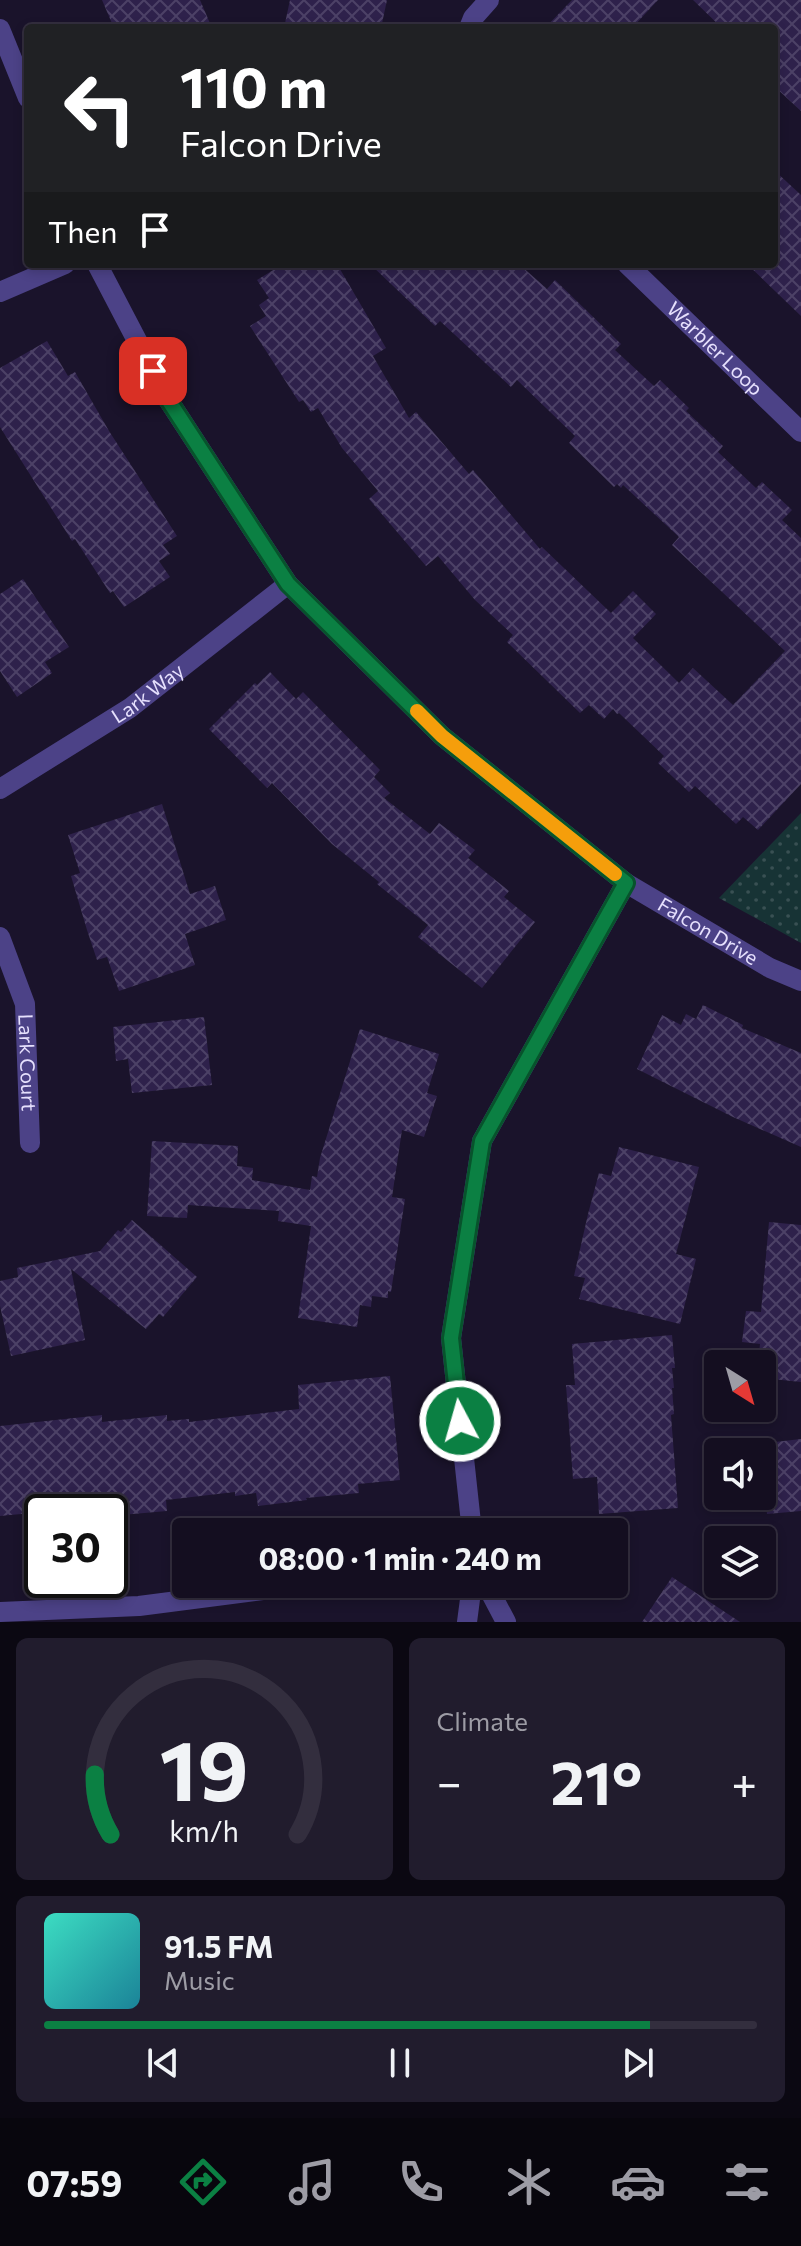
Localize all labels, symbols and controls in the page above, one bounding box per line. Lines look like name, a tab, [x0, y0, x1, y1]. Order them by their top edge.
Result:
text: 110 m	[180, 51, 327, 120]
icon: left	[48, 56, 152, 160]
text: Falcon Drive	[180, 120, 382, 164]
icon: arrive	[133, 208, 177, 252]
text: Then	[48, 212, 117, 249]
street label: Warbler Loop	[662, 296, 769, 400]
pin	[119, 337, 187, 405]
icon: arrive	[131, 349, 175, 393]
street label: Lark Way	[107, 658, 188, 728]
street label: Falcon Drive	[654, 892, 763, 969]
street label: Lark Court	[14, 1013, 42, 1112]
north arrow	[704, 1350, 776, 1422]
map controls	[704, 1350, 776, 1598]
position arrow	[418, 1379, 502, 1463]
button: sound	[704, 1438, 776, 1510]
speed limit sign: 30	[24, 1494, 128, 1598]
button: layers	[704, 1526, 776, 1598]
text: 08:00 · 1 min · 240 m	[258, 1539, 542, 1576]
text: Climate	[437, 1705, 528, 1736]
text: 19	[160, 1716, 249, 1818]
text: 21°	[550, 1744, 642, 1817]
text: −	[437, 1754, 462, 1808]
text: +	[731, 1754, 757, 1808]
text: km/h	[169, 1813, 239, 1848]
text: 91.5 FM	[164, 1927, 273, 1964]
text: Music	[164, 1964, 235, 1995]
icon: previous	[141, 2041, 185, 2085]
icon: pause	[378, 2041, 422, 2085]
icon: next	[616, 2041, 660, 2085]
icon: directions	[175, 2154, 231, 2210]
icon: music	[284, 2154, 340, 2210]
icon: phone	[393, 2154, 449, 2210]
icon: climate	[501, 2154, 557, 2210]
icon: car	[610, 2154, 666, 2210]
icon: filters	[719, 2154, 775, 2210]
text: 07:59	[26, 2160, 122, 2204]

